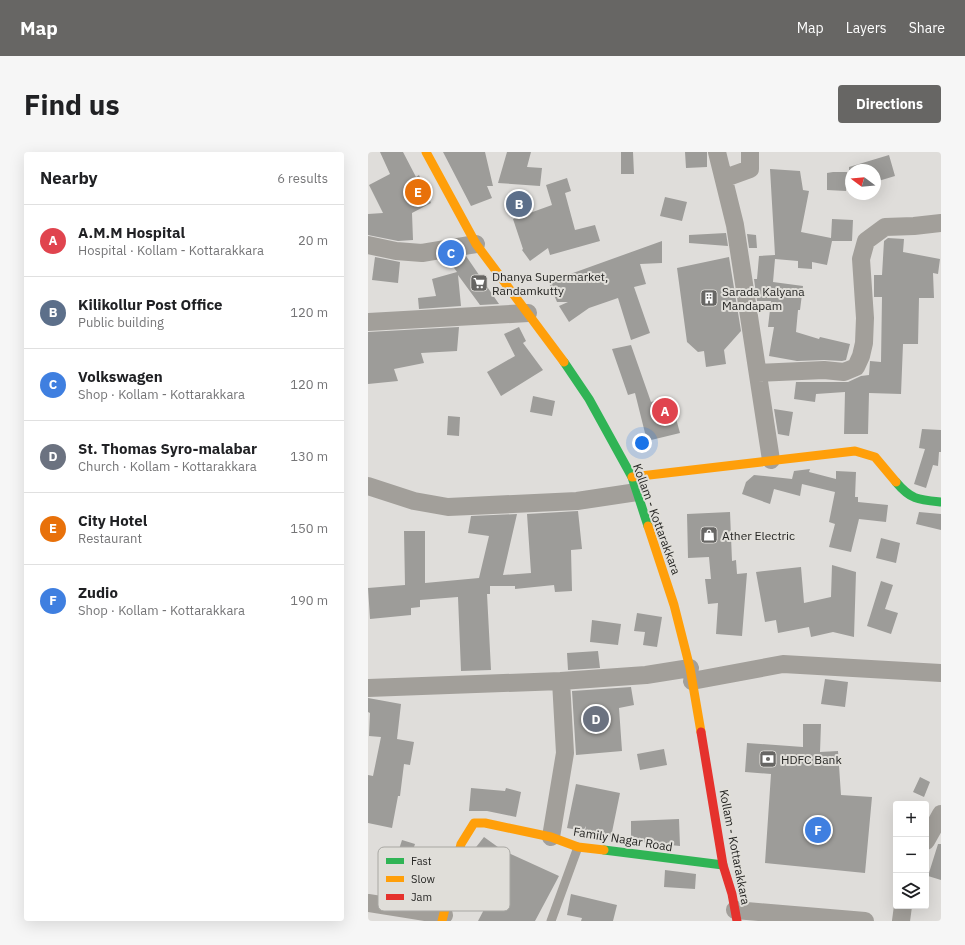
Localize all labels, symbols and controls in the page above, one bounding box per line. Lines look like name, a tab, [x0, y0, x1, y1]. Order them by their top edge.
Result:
text: Map	[20, 16, 58, 40]
text: Map	[797, 19, 824, 37]
text: Layers	[846, 19, 887, 37]
text: Share	[909, 19, 945, 37]
button: Directions	[838, 85, 941, 123]
text: Find us	[24, 86, 120, 123]
north arrow	[845, 164, 881, 200]
text: Nearby	[40, 167, 98, 189]
text: 6 results	[277, 170, 328, 187]
pin: E	[405, 177, 431, 207]
pin: B	[506, 189, 532, 219]
text: A.M.M Hospital	[78, 223, 185, 242]
text: A	[49, 232, 57, 249]
text: 20 m	[298, 232, 328, 249]
pin: C	[438, 238, 464, 268]
text: Hospital · Kollam - Kottarakkara	[78, 242, 264, 259]
place label: Dhanya Supermarket, Randamkutty	[492, 269, 608, 298]
supermarket icon: Dhanya Supermarket, Randamkutty	[469, 273, 489, 293]
place label: Sarada Kalyana Mandapam	[722, 284, 805, 313]
building icon: Sarada Kalyana Mandapam	[699, 288, 719, 308]
text: Kilikollur Post Office	[78, 295, 223, 314]
text: B	[49, 304, 57, 321]
text: 120 m	[290, 304, 328, 321]
text: Public building	[78, 314, 164, 331]
text: Volkswagen	[78, 367, 163, 386]
text: C	[49, 376, 57, 393]
text: 120 m	[290, 376, 328, 393]
text: Shop · Kollam - Kottarakkara	[78, 386, 245, 403]
pin: A	[652, 396, 678, 426]
your location	[632, 433, 652, 453]
text: St. Thomas Syro-malabar	[78, 439, 257, 458]
text: D	[48, 448, 58, 465]
text: 130 m	[290, 448, 328, 465]
text: Church · Kollam - Kottarakkara	[78, 458, 257, 475]
street label: Kollam - Kottarakkara	[630, 461, 684, 577]
text: City Hotel	[78, 511, 147, 530]
text: E	[49, 520, 57, 537]
text: 150 m	[290, 520, 328, 537]
shop icon: Ather Electric	[699, 525, 719, 545]
place label: Ather Electric	[722, 528, 795, 543]
text: Restaurant	[78, 530, 142, 547]
text: Zudio	[78, 583, 118, 602]
text: F	[49, 592, 57, 609]
text: 190 m	[290, 592, 328, 609]
text: Shop · Kollam - Kottarakkara	[78, 602, 245, 619]
pin: D	[583, 704, 609, 734]
bank icon: HDFC Bank	[758, 749, 778, 769]
place label: HDFC Bank	[781, 752, 842, 767]
street label: Kollam - Kottarakkara	[716, 788, 754, 906]
map controls	[893, 801, 929, 909]
button: +	[893, 801, 929, 837]
pin: F	[805, 815, 831, 845]
street label: Family Nagar Road	[572, 824, 674, 854]
button: −	[893, 837, 929, 873]
legend	[378, 847, 510, 911]
text: Fast	[411, 854, 432, 868]
text: Slow	[411, 872, 435, 886]
button: layers	[893, 873, 929, 909]
text: Jam	[411, 890, 432, 904]

